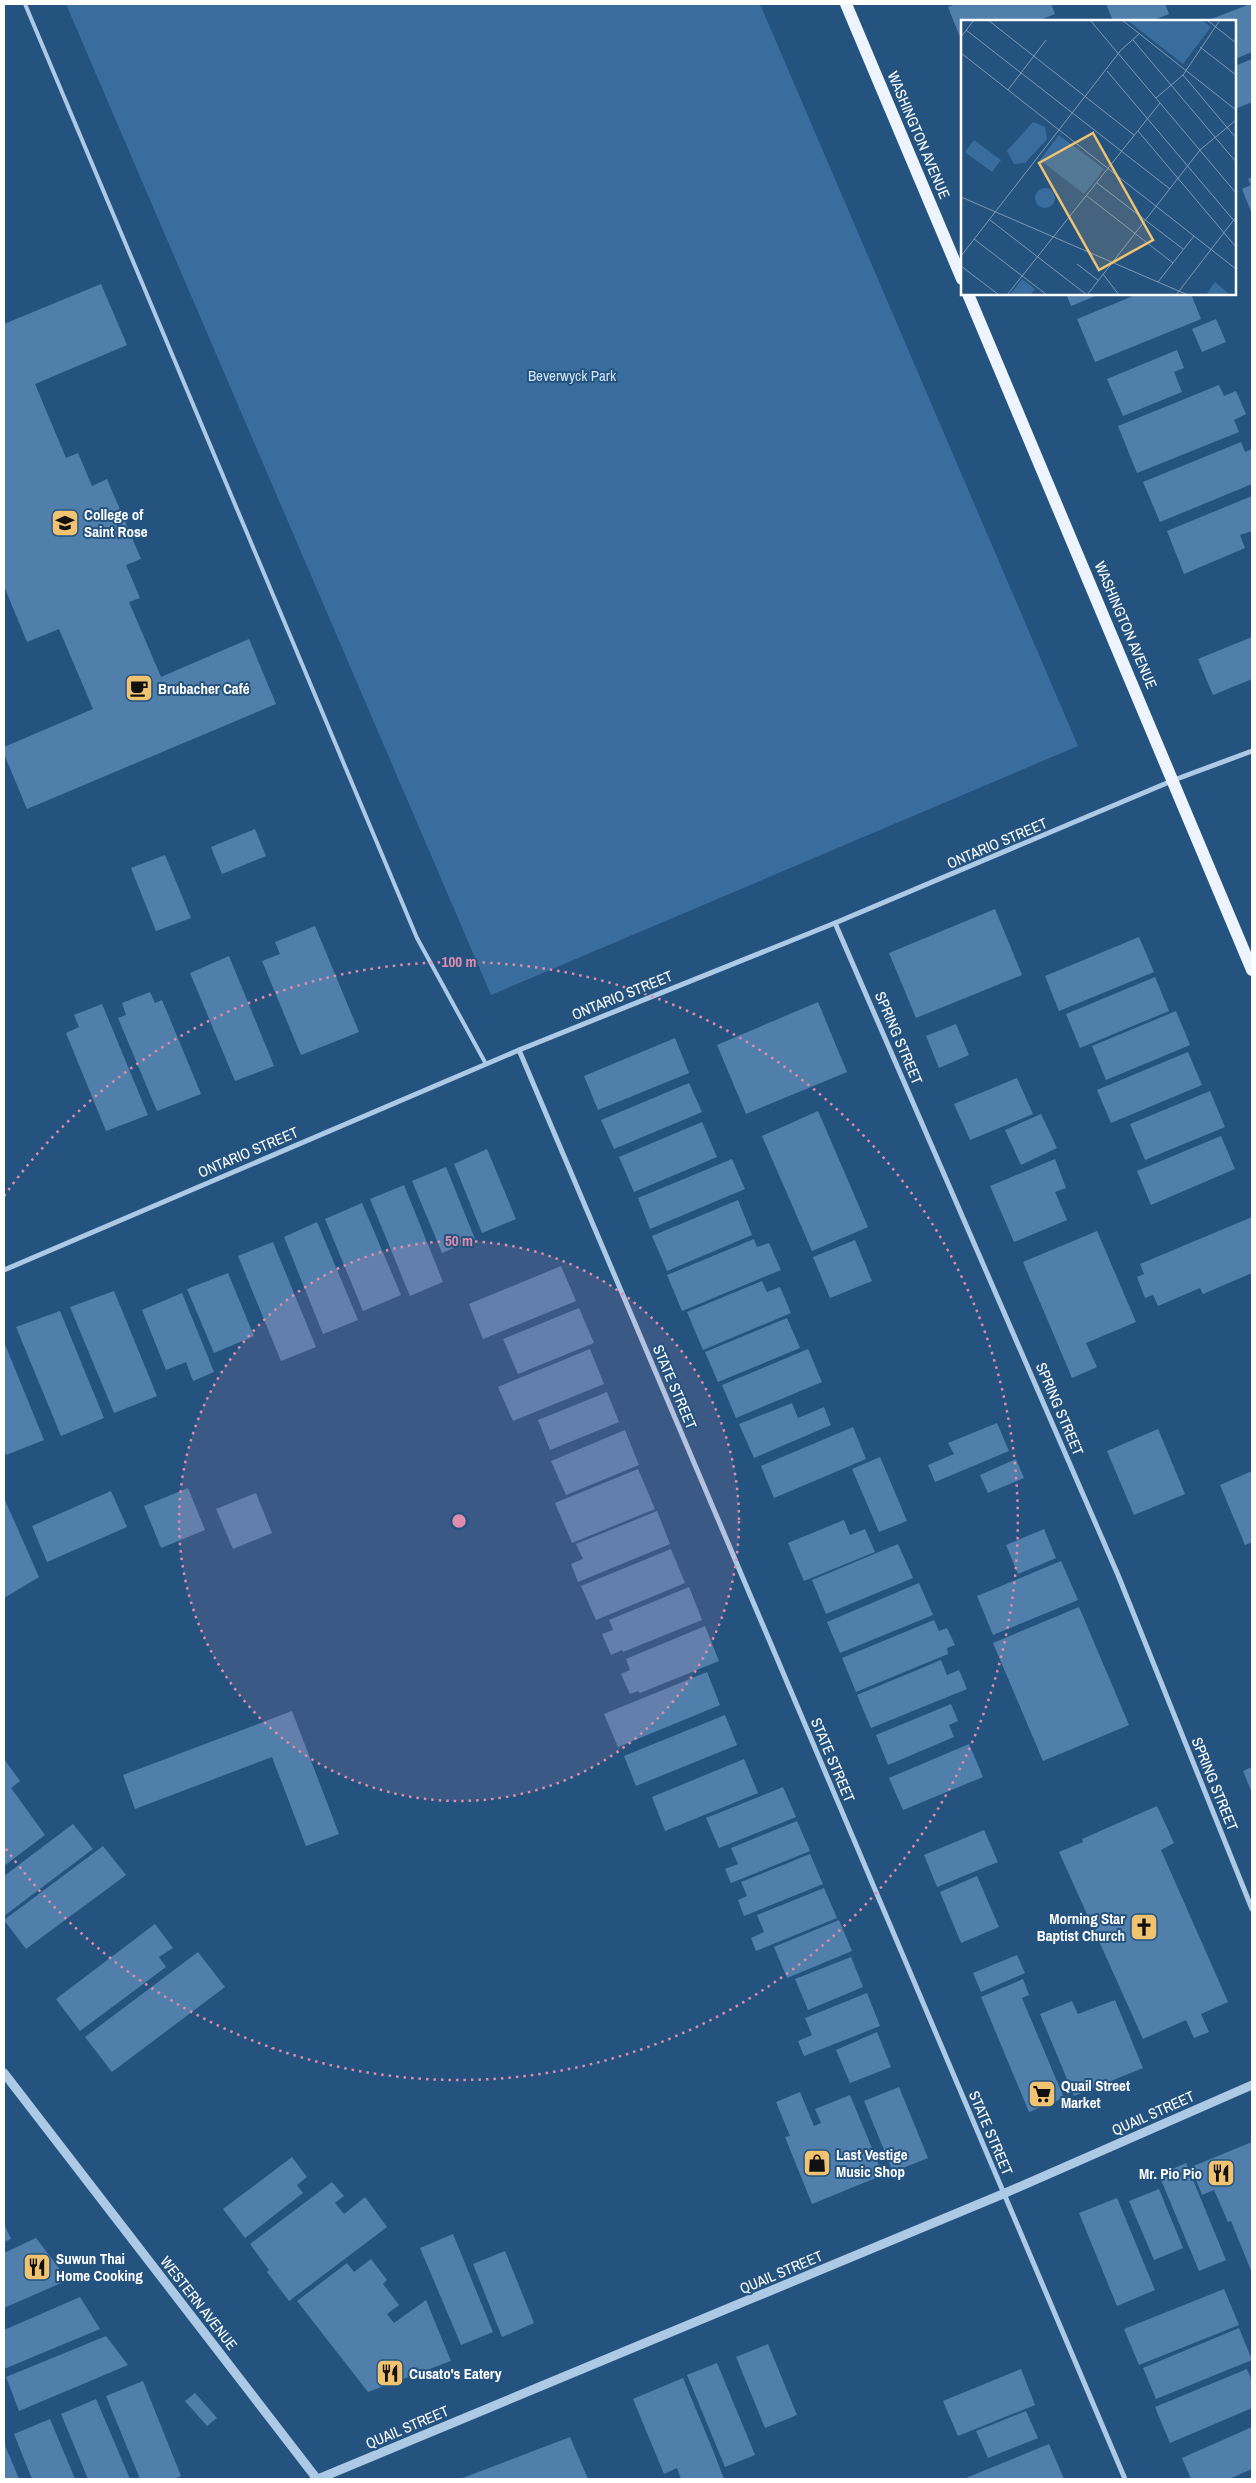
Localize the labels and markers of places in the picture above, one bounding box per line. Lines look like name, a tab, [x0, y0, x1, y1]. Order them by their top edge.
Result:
place label: College of Saint Rose	[84, 504, 148, 542]
school or university icon: College of Saint Rose	[50, 508, 80, 538]
cafe icon: Brubacher Café	[124, 673, 154, 703]
place label: Brubacher Café	[158, 678, 250, 699]
centre of rings	[450, 1512, 468, 1530]
place label: Morning Star Baptist Church	[1037, 1908, 1125, 1946]
church icon: Morning Star Baptist Church	[1129, 1912, 1159, 1942]
place label: Quail Street Market	[1061, 2075, 1130, 2113]
supermarket icon: Quail Street Market	[1027, 2079, 1057, 2109]
place label: Last Vestige Music Shop	[836, 2144, 908, 2182]
shop icon: Last Vestige Music Shop	[802, 2148, 832, 2178]
restaurant icon: Mr. Pio Pio	[1206, 2158, 1236, 2188]
place label: Mr. Pio Pio	[1139, 2163, 1202, 2184]
place label: Suwun Thai Home Cooking	[56, 2248, 143, 2286]
restaurant icon: Suwun Thai Home Cooking	[22, 2252, 52, 2282]
restaurant icon: Cusato's Eatery	[375, 2358, 405, 2388]
place label: Cusato's Eatery	[409, 2363, 502, 2384]

